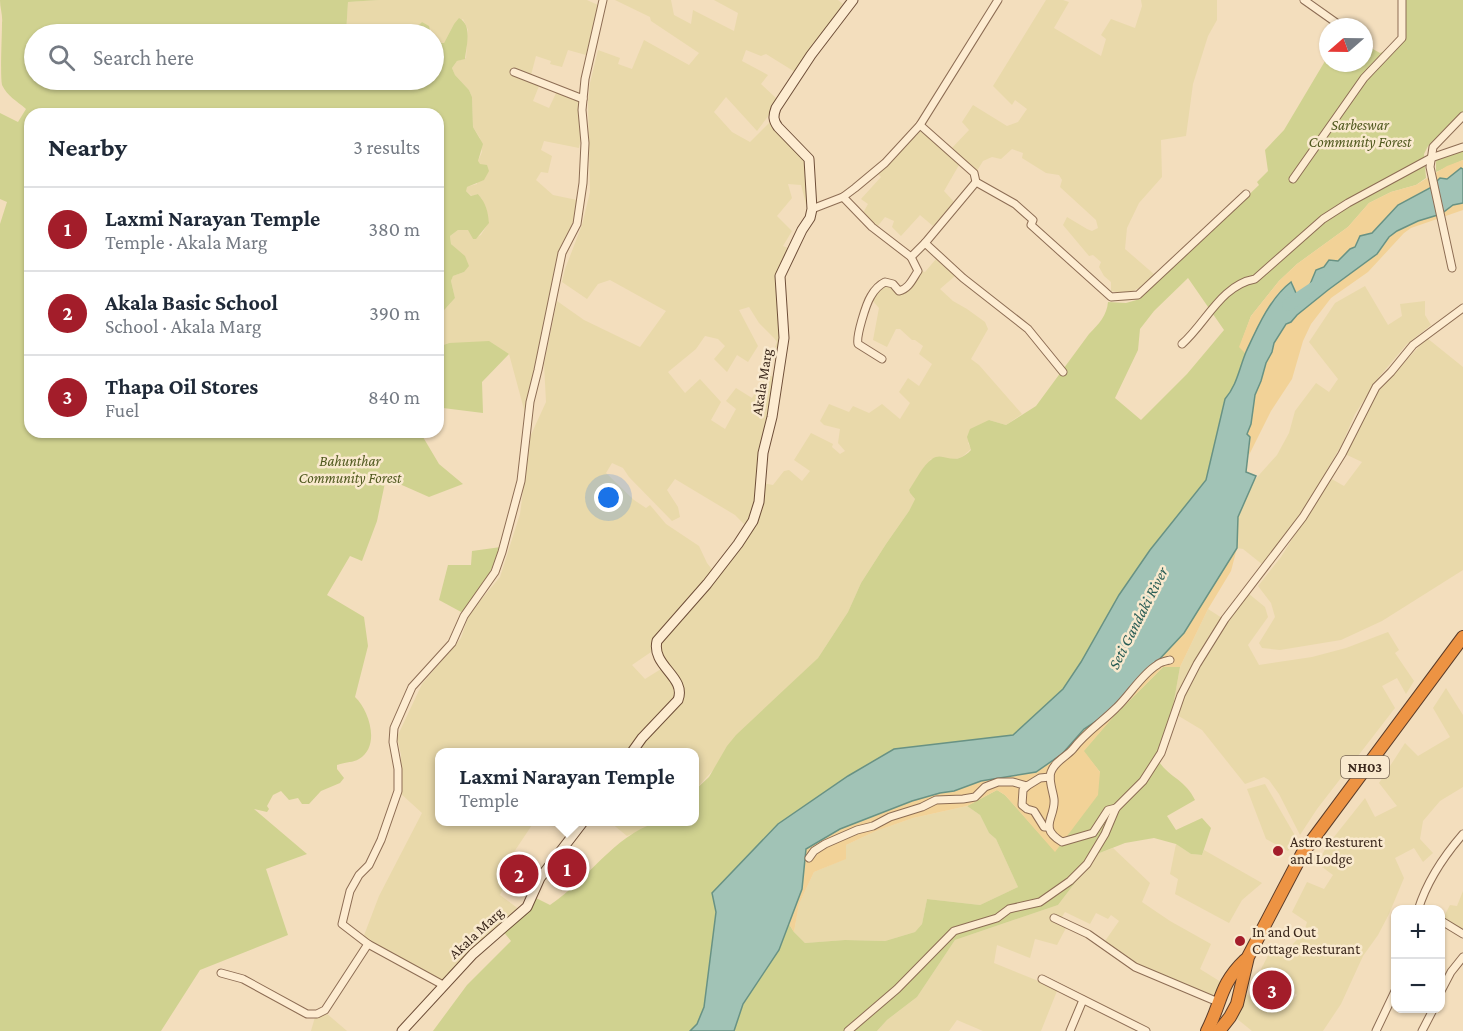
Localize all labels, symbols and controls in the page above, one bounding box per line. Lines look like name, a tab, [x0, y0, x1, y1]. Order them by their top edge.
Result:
north arrow	[1319, 18, 1373, 72]
search box	[24, 24, 444, 90]
icon: search	[45, 41, 78, 74]
text: Search here	[93, 45, 194, 70]
park label: Sarbeswar Community Forest	[1309, 117, 1412, 151]
text: Nearby	[48, 133, 127, 162]
text: 3 results	[353, 136, 420, 158]
text: Laxmi Narayan Temple	[105, 206, 320, 231]
text: 1	[64, 218, 71, 240]
text: 380 m	[369, 218, 420, 240]
text: Temple · Akala Marg	[105, 231, 267, 253]
text: Akala Basic School	[105, 290, 278, 315]
text: 2	[62, 302, 73, 324]
text: 390 m	[369, 302, 420, 324]
text: School · Akala Marg	[105, 315, 261, 337]
street label: Akala Marg	[749, 347, 776, 417]
text: Thapa Oil Stores	[105, 374, 258, 399]
text: 3	[63, 386, 72, 408]
text: 840 m	[368, 386, 420, 408]
text: Fuel	[105, 399, 139, 421]
park label: Bahunthar Community Forest	[299, 453, 402, 487]
your location	[594, 483, 623, 512]
water label: Seti Gandaki River	[1105, 564, 1171, 672]
popup	[435, 748, 699, 826]
road number: NH03	[1341, 756, 1389, 778]
text: Laxmi Narayan Temple	[459, 764, 675, 789]
text: Temple	[459, 789, 519, 811]
place label: Astro Resturent and Lodge	[1290, 834, 1384, 868]
marker: Astro Resturent and Lodge	[1271, 844, 1285, 858]
pin: 1	[548, 846, 586, 890]
pin: 2	[500, 852, 538, 896]
street label: Akala Marg	[446, 904, 507, 963]
map controls	[1391, 905, 1445, 1013]
button: +	[1391, 905, 1445, 959]
place label: In and Out Cottage Resturant	[1252, 924, 1361, 958]
marker: In and Out Cottage Resturant	[1233, 934, 1247, 948]
button: −	[1391, 959, 1445, 1013]
pin: 3	[1252, 968, 1292, 1012]

